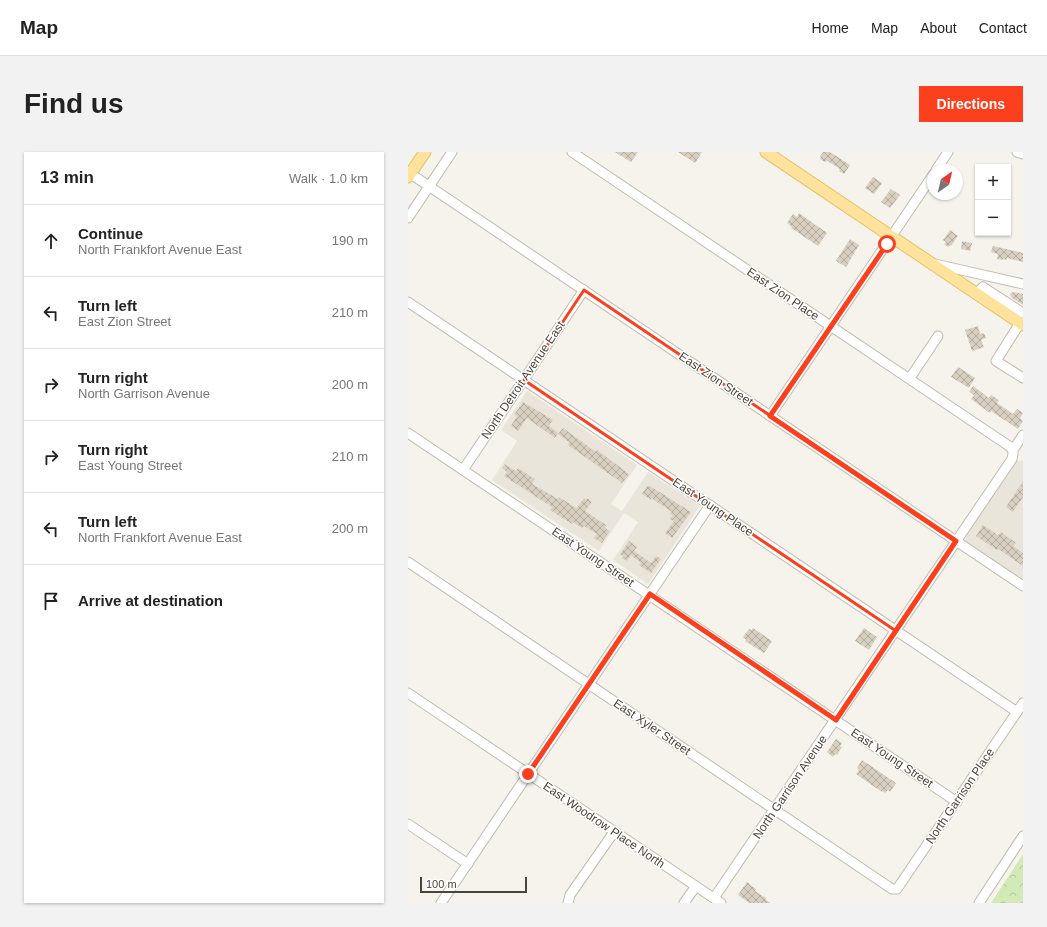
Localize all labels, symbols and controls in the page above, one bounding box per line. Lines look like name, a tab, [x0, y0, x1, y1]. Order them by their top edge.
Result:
text: Map	[20, 17, 58, 38]
text: Home	[812, 20, 849, 36]
text: Map	[871, 20, 898, 36]
text: About	[920, 20, 957, 36]
text: Contact	[979, 20, 1027, 36]
button: Directions	[919, 86, 1023, 122]
text: Find us	[24, 88, 124, 119]
north arrow	[927, 164, 963, 200]
map controls	[975, 164, 1011, 236]
button: +	[975, 164, 1011, 200]
text: 13 min	[40, 168, 94, 187]
text: Walk · 1.0 km	[289, 171, 368, 186]
button: −	[975, 200, 1011, 236]
text: Continue	[78, 225, 143, 242]
icon: ahead	[40, 230, 62, 252]
text: 190 m	[332, 233, 368, 248]
route start	[878, 235, 896, 253]
text: North Frankfort Avenue East	[78, 242, 242, 257]
street label: East Zion Place	[744, 265, 822, 323]
text: Turn left	[78, 297, 137, 314]
icon: left	[40, 302, 62, 324]
text: 210 m	[332, 305, 368, 320]
text: East Zion Street	[78, 314, 171, 329]
street label: North Detroit Avenue East	[478, 318, 568, 441]
street label: East Zion Street	[676, 349, 756, 409]
text: Turn right	[78, 369, 148, 386]
icon: right	[40, 374, 62, 396]
text: 200 m	[332, 377, 368, 392]
text: North Garrison Avenue	[78, 386, 210, 401]
text: Turn right	[78, 441, 148, 458]
icon: right	[40, 446, 62, 468]
text: 210 m	[332, 449, 368, 464]
text: East Young Street	[78, 458, 182, 473]
street label: East Young Place	[670, 475, 756, 539]
text: Turn left	[78, 513, 137, 530]
icon: left	[40, 518, 62, 540]
text: 200 m	[332, 521, 368, 536]
street label: East Young Street	[549, 524, 637, 590]
text: North Frankfort Avenue East	[78, 530, 242, 545]
icon: arrive	[40, 590, 62, 612]
text: Arrive at destination	[78, 592, 223, 609]
street label: East Xyler Street	[611, 696, 694, 758]
street label: East Young Street	[848, 725, 936, 791]
street label: North Garrison Avenue	[750, 732, 830, 841]
street label: North Garrison Place	[923, 745, 997, 846]
route end	[519, 765, 537, 783]
street label: East Woodrow Place North	[540, 779, 668, 871]
scale bar	[420, 875, 527, 894]
text: 100 m	[426, 878, 457, 890]

